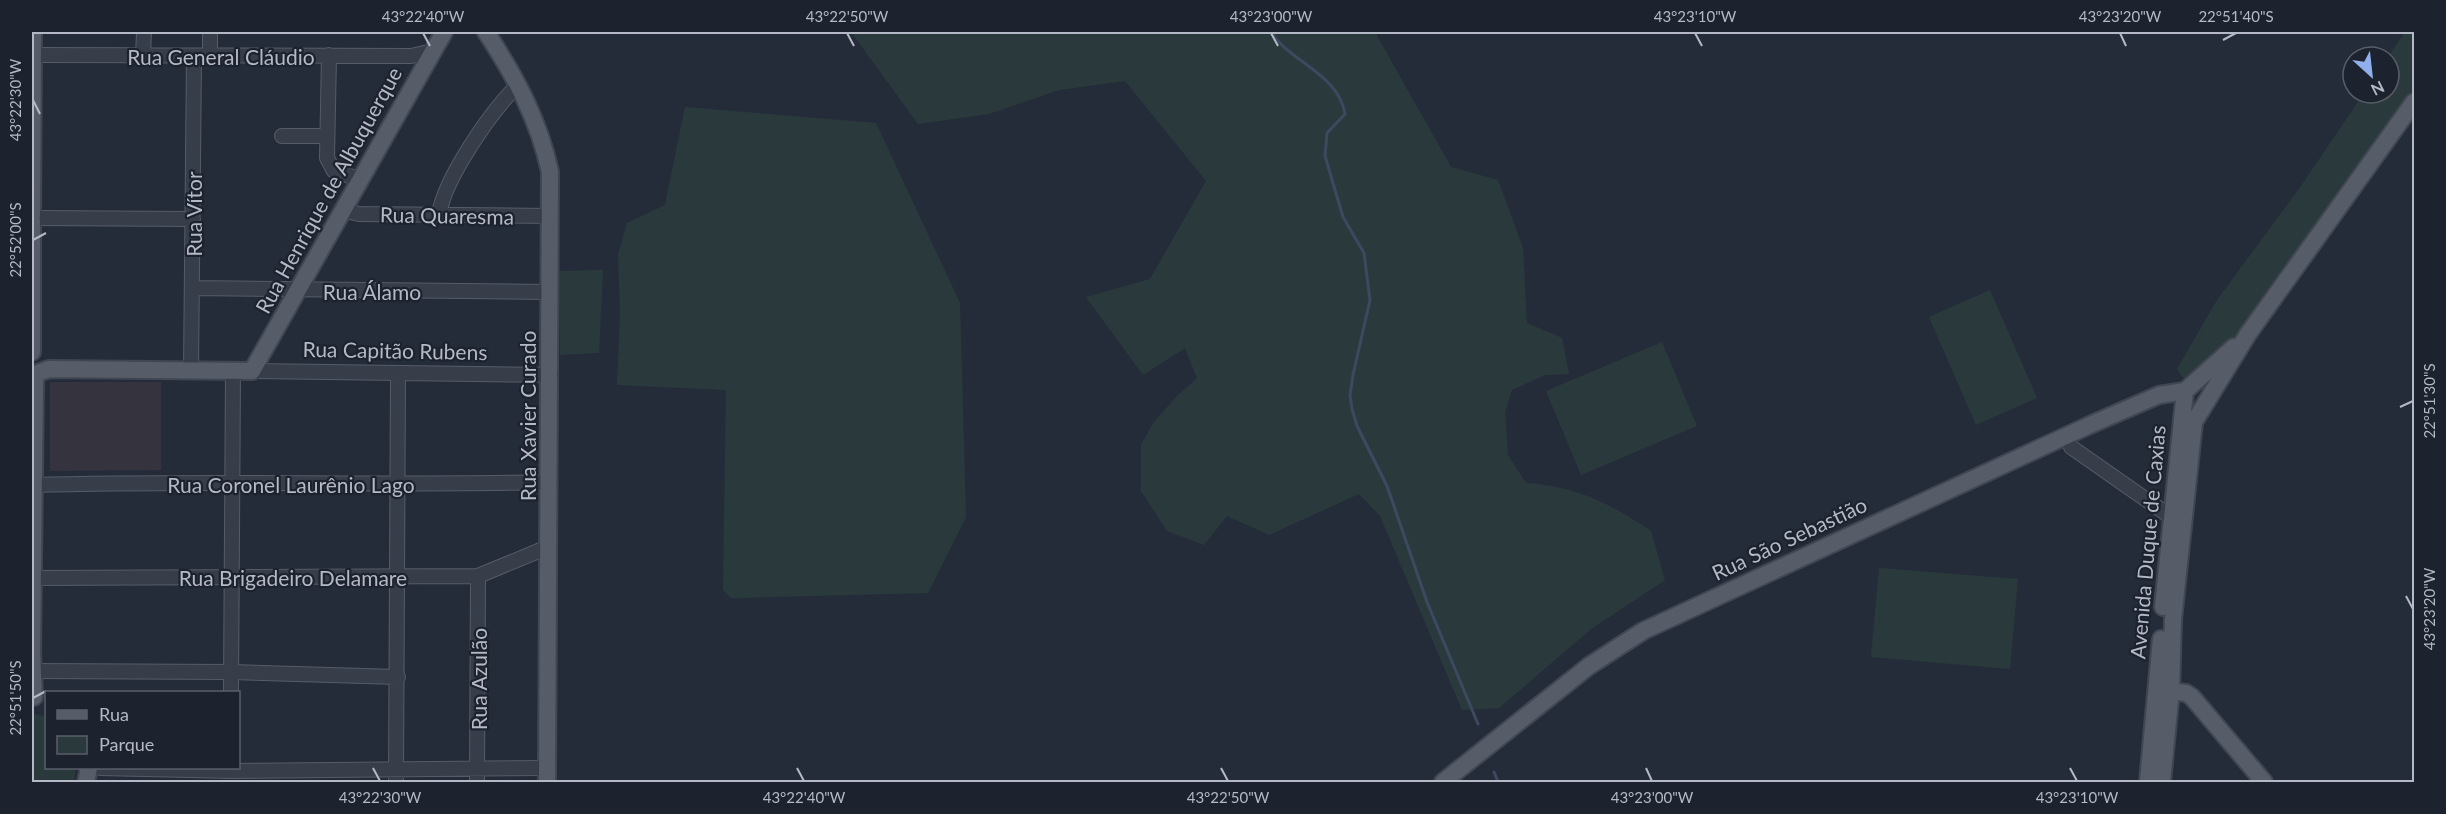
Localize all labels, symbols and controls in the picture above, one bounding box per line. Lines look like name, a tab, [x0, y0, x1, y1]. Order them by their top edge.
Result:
text: 43°22'40"W	[382, 7, 465, 25]
text: 43°22'50"W	[806, 7, 889, 25]
text: 43°23'00"W	[1230, 7, 1313, 25]
text: 43°23'10"W	[1654, 7, 1737, 25]
text: 43°23'20"W	[2079, 7, 2162, 25]
text: 22°51'40"S	[2198, 7, 2274, 25]
street label: Rua General Cláudio	[127, 44, 315, 69]
north arrow	[2341, 45, 2401, 105]
text: 43°22'30"W	[6, 58, 24, 141]
street label: Rua Henrique de Albuquerque	[250, 62, 406, 318]
text: N	[2368, 78, 2388, 100]
street label: Rua Vítor	[181, 171, 206, 257]
street label: Rua Quaresma	[380, 201, 514, 229]
text: 22°52'00"S	[6, 202, 24, 278]
street label: Rua Álamo	[323, 279, 421, 304]
street label: Rua Xavier Curado	[515, 331, 540, 501]
street label: Rua Capitão Rubens	[302, 336, 488, 364]
text: 22°51'30"S	[2420, 363, 2438, 439]
street label: Avenida Duque de Caxias	[2124, 424, 2170, 660]
street label: Rua Coronel Laurênio Lago	[167, 472, 415, 497]
street label: Rua São Sebastião	[1707, 491, 1871, 585]
street label: Rua Brigadeiro Delamare	[179, 565, 407, 590]
text: 43°23'20"W	[2420, 567, 2438, 650]
street label: Rua Azulão	[466, 628, 491, 730]
text: 22°51'50"S	[6, 660, 24, 736]
legend	[45, 691, 240, 769]
text: Rua	[99, 703, 129, 725]
text: Parque	[99, 733, 154, 755]
text: 43°22'30"W	[339, 788, 422, 806]
text: 43°22'40"W	[763, 788, 846, 806]
text: 43°22'50"W	[1187, 788, 1270, 806]
text: 43°23'00"W	[1611, 788, 1694, 806]
text: 43°23'10"W	[2036, 788, 2119, 806]

